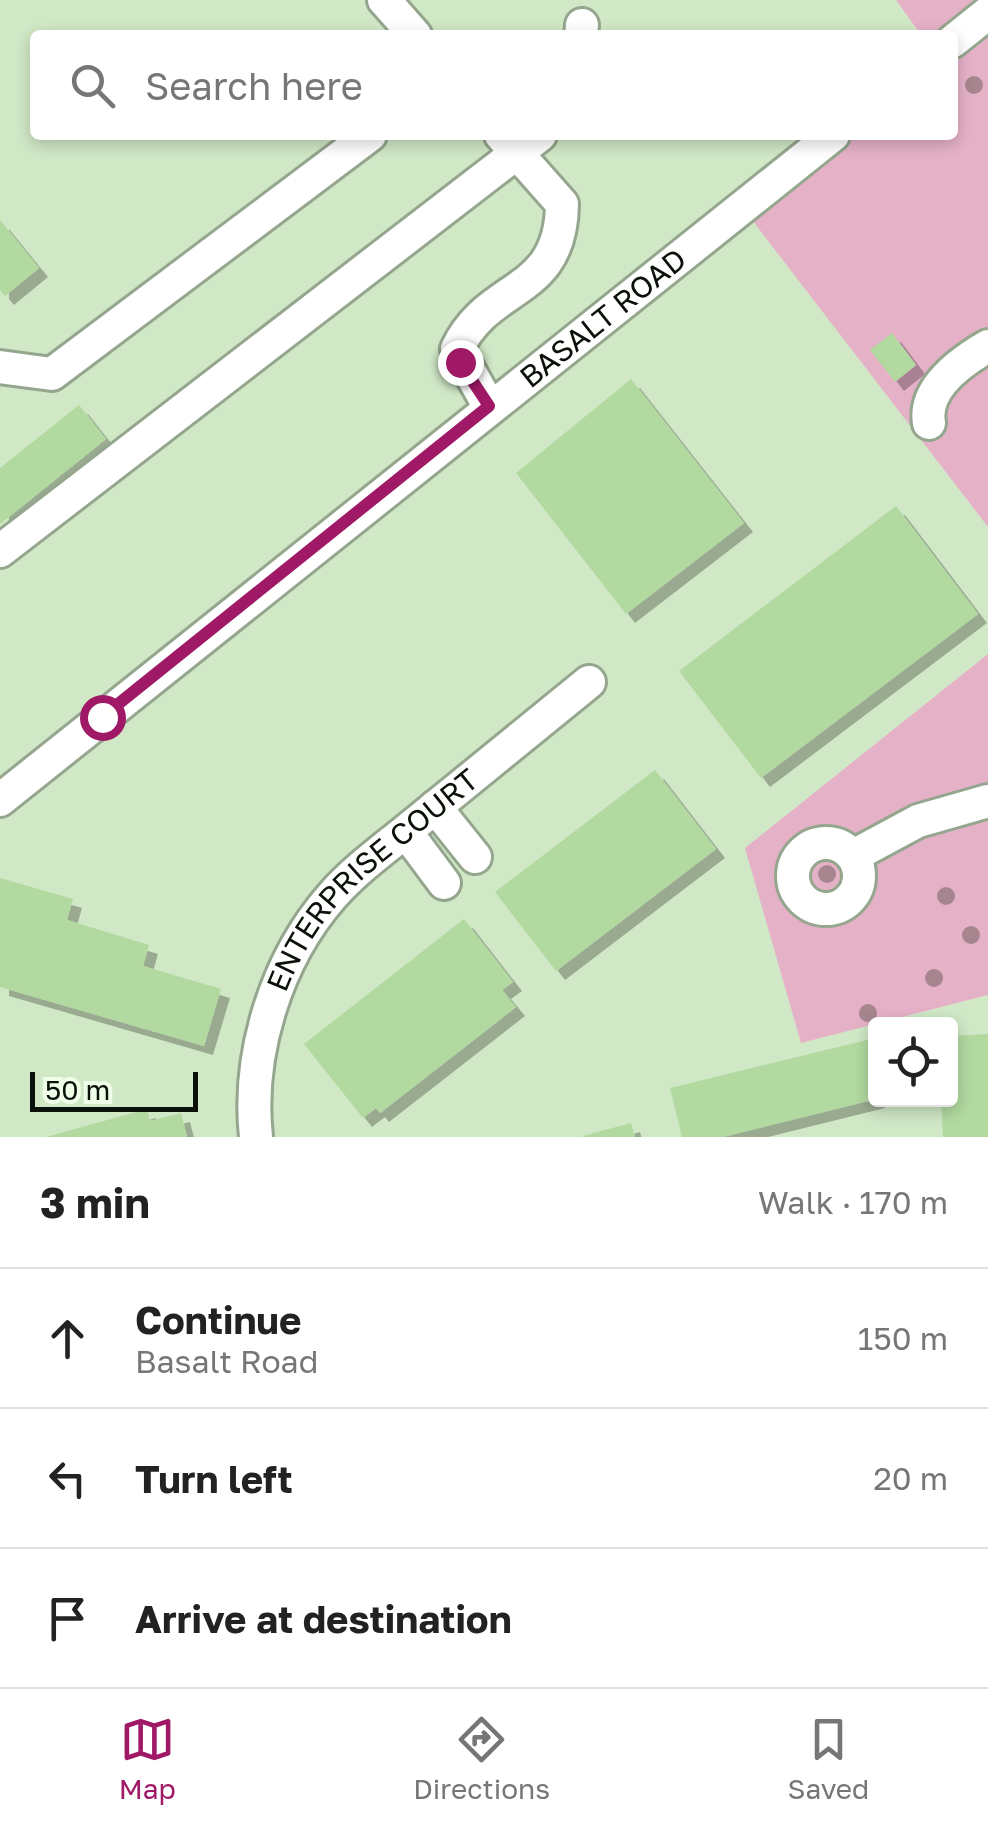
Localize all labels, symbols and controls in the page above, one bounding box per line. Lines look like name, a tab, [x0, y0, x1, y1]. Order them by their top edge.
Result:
search box	[30, 30, 958, 140]
icon: search	[65, 58, 120, 113]
text: Search here	[145, 63, 363, 108]
street label: BASALT ROAD	[512, 240, 693, 395]
route end	[438, 340, 484, 386]
route start	[80, 695, 126, 741]
street label: ENTERPRISE COURT	[259, 761, 485, 996]
map controls	[868, 1017, 958, 1107]
button: locate	[868, 1017, 958, 1107]
scale bar	[30, 1067, 198, 1112]
text: 50 m	[45, 1073, 110, 1106]
text: 3 min	[40, 1177, 150, 1227]
text: Walk · 170 m	[758, 1183, 948, 1221]
text: Continue	[135, 1297, 301, 1342]
icon: ahead	[40, 1311, 95, 1366]
text: 150 m	[858, 1319, 948, 1357]
text: Basalt Road	[135, 1342, 318, 1380]
icon: left	[40, 1451, 95, 1506]
text: Turn left	[135, 1456, 293, 1501]
text: 20 m	[873, 1459, 948, 1497]
icon: arrive	[40, 1591, 95, 1646]
text: Arrive at destination	[135, 1596, 512, 1641]
tab: Map	[119, 1712, 176, 1805]
tab: Directions	[413, 1712, 550, 1805]
tab: Saved	[787, 1712, 869, 1805]

